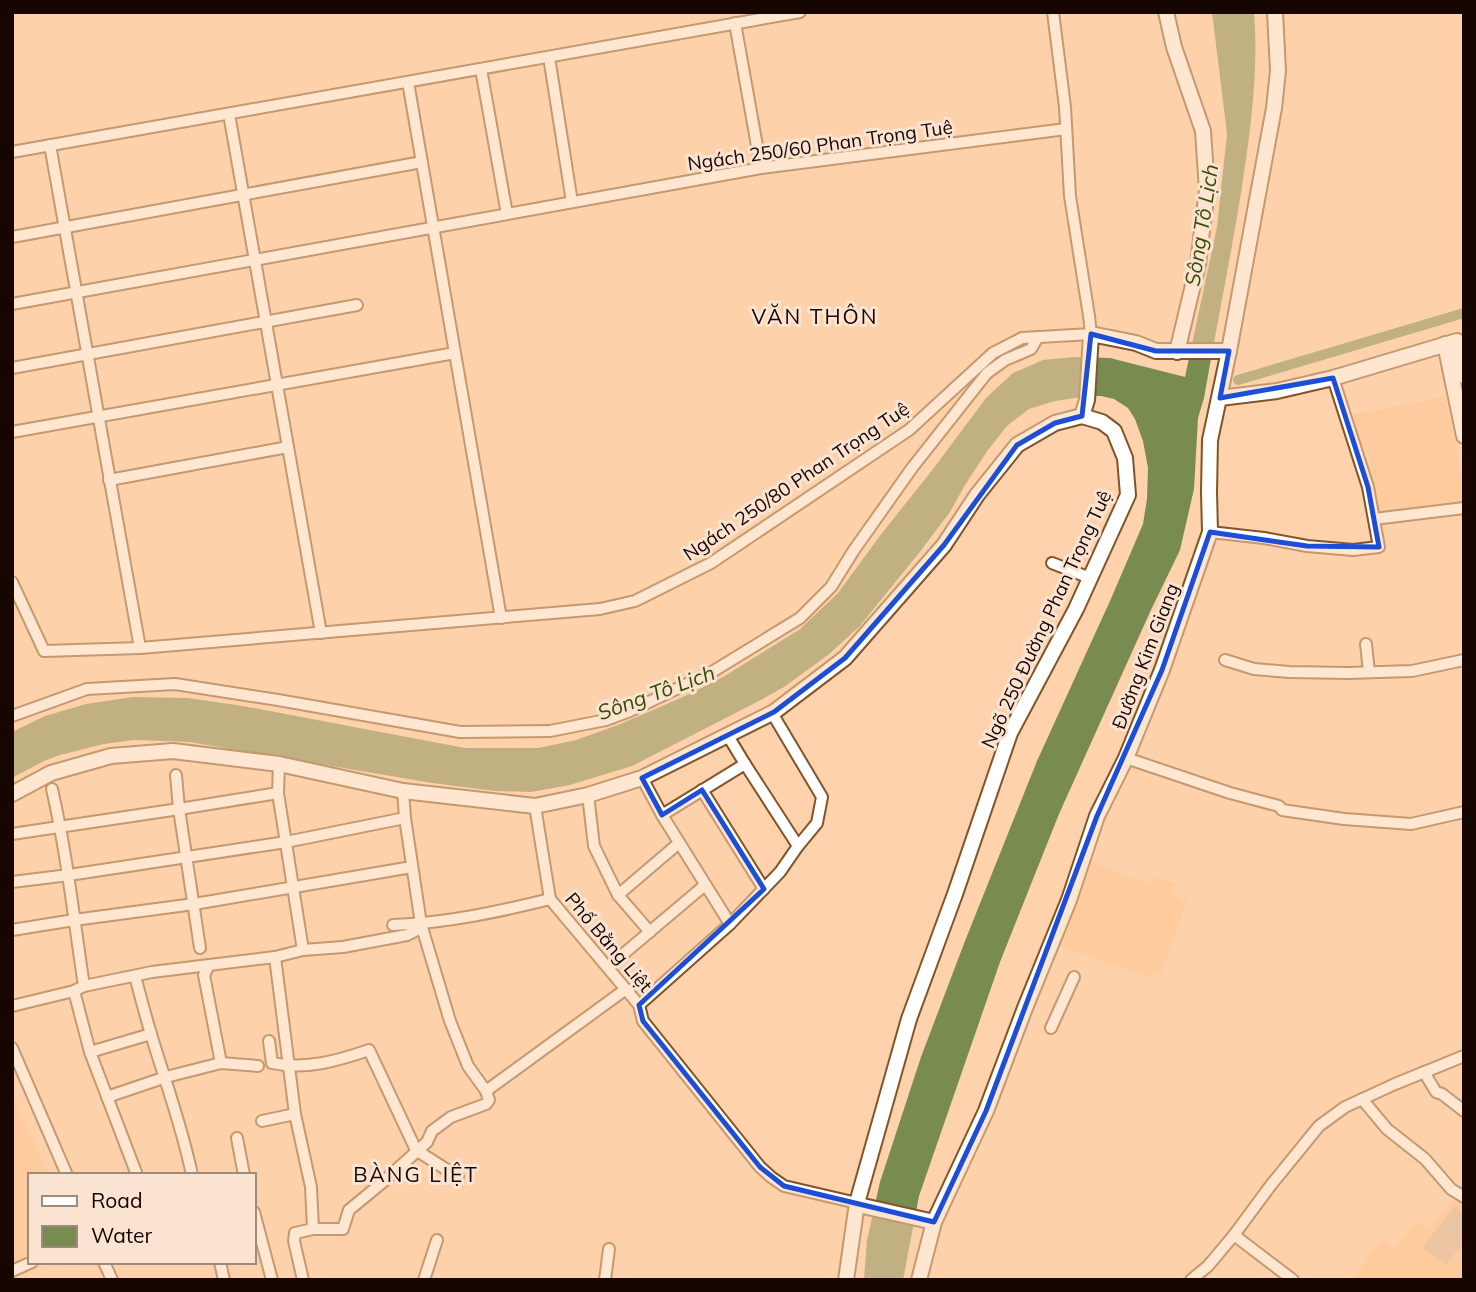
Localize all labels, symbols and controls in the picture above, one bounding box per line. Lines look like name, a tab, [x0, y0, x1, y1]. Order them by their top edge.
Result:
street label: Ngách 250/60 Phan Trọng Tuệ	[686, 114, 954, 176]
water label: Sông Tô Lịch	[1179, 162, 1223, 288]
district label: VĂN THÔN	[752, 303, 878, 329]
street label: Ngách 250/80 Phan Trọng Tuệ	[678, 396, 914, 566]
street label: Ngõ 250 Đường Phan Trọng Tuệ	[976, 486, 1116, 752]
street label: Đường Kim Giang	[1106, 580, 1184, 732]
water label: Sông Tô Lịch	[594, 659, 718, 725]
street label: Phố Bằng Liệt	[560, 887, 658, 997]
district label: BÀNG LIỆT	[353, 1161, 479, 1187]
legend	[28, 1173, 256, 1264]
text: Road	[91, 1187, 142, 1213]
text: Water	[91, 1222, 152, 1248]

